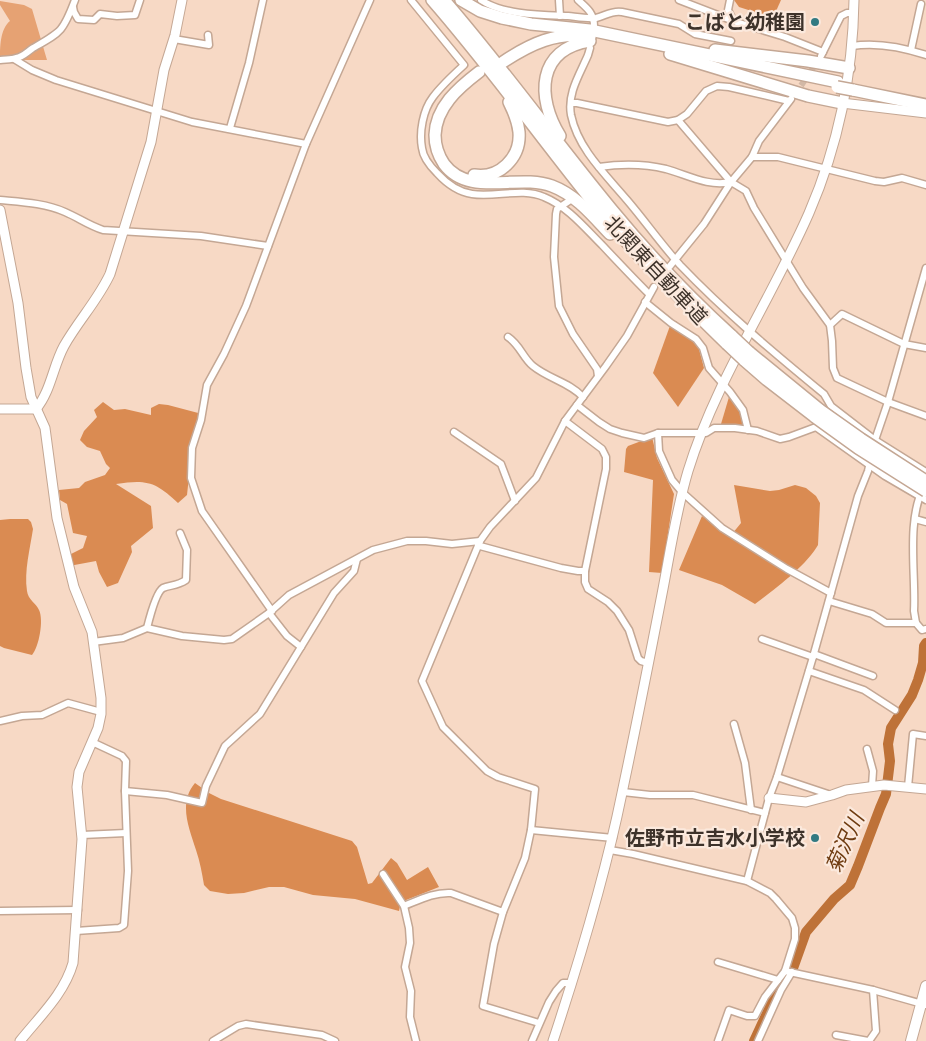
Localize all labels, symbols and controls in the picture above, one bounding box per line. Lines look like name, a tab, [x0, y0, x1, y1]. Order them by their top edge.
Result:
place label: こばと幼稚園	[685, 8, 805, 37]
marker: こばと幼稚園	[809, 16, 821, 28]
street label: 北関東自動車道	[597, 209, 714, 331]
water label: 菊沢川	[818, 806, 872, 878]
place label: 佐野市立吉水小学校	[625, 824, 805, 853]
marker: 佐野市立吉水小学校	[809, 832, 821, 844]

